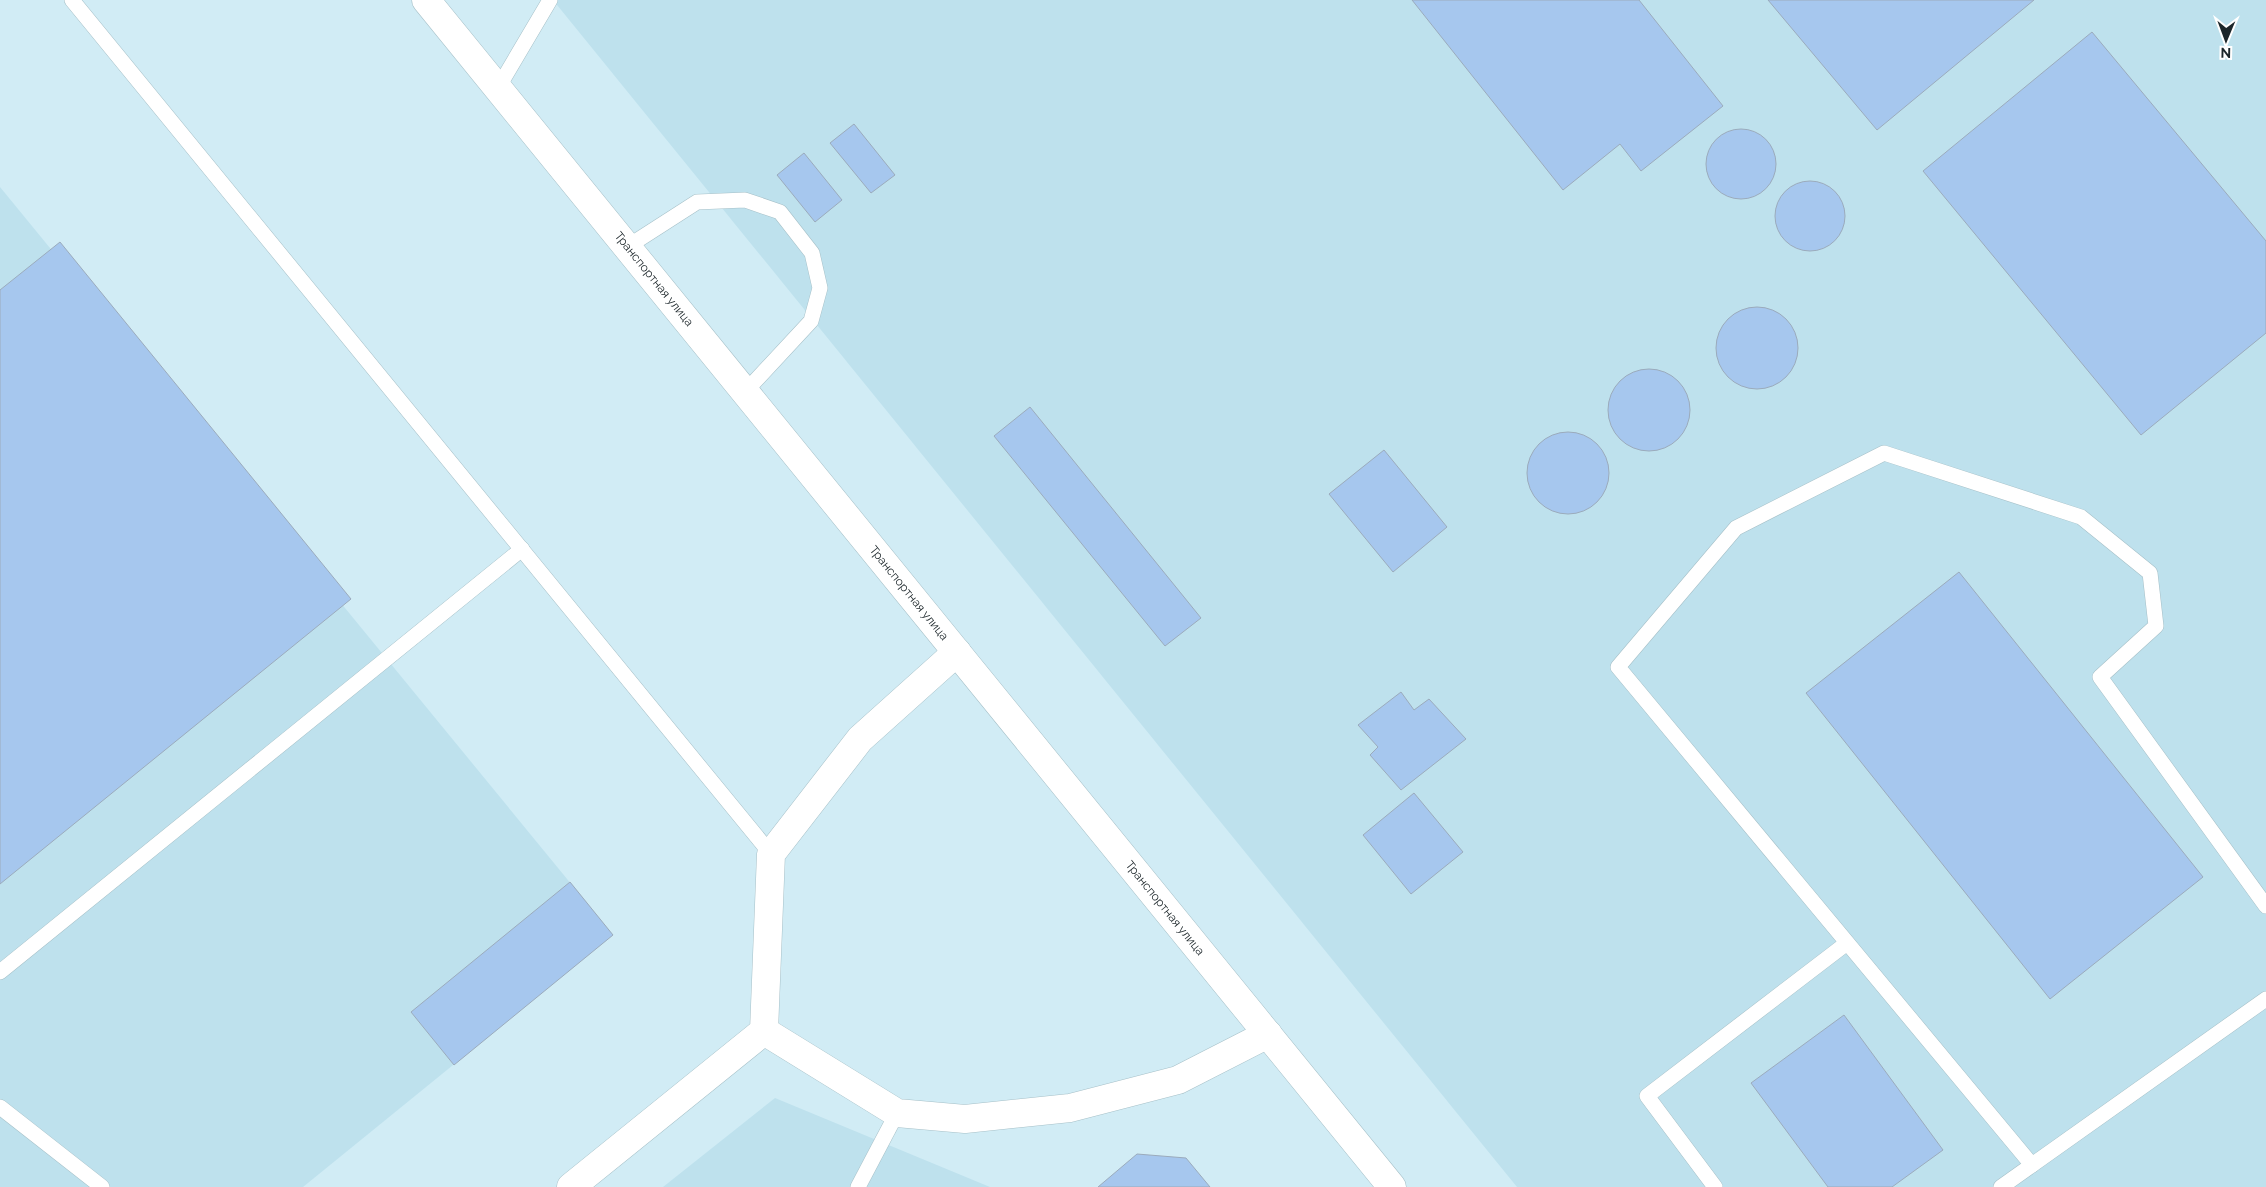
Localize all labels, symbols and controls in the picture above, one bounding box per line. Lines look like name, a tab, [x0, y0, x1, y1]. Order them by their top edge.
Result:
north arrow	[2201, 15, 2251, 65]
text: N	[2220, 45, 2231, 61]
street label: Транспортная улица	[612, 229, 696, 329]
street label: Транспортная улица	[867, 543, 951, 643]
street label: Транспортная улица	[1123, 858, 1207, 958]

